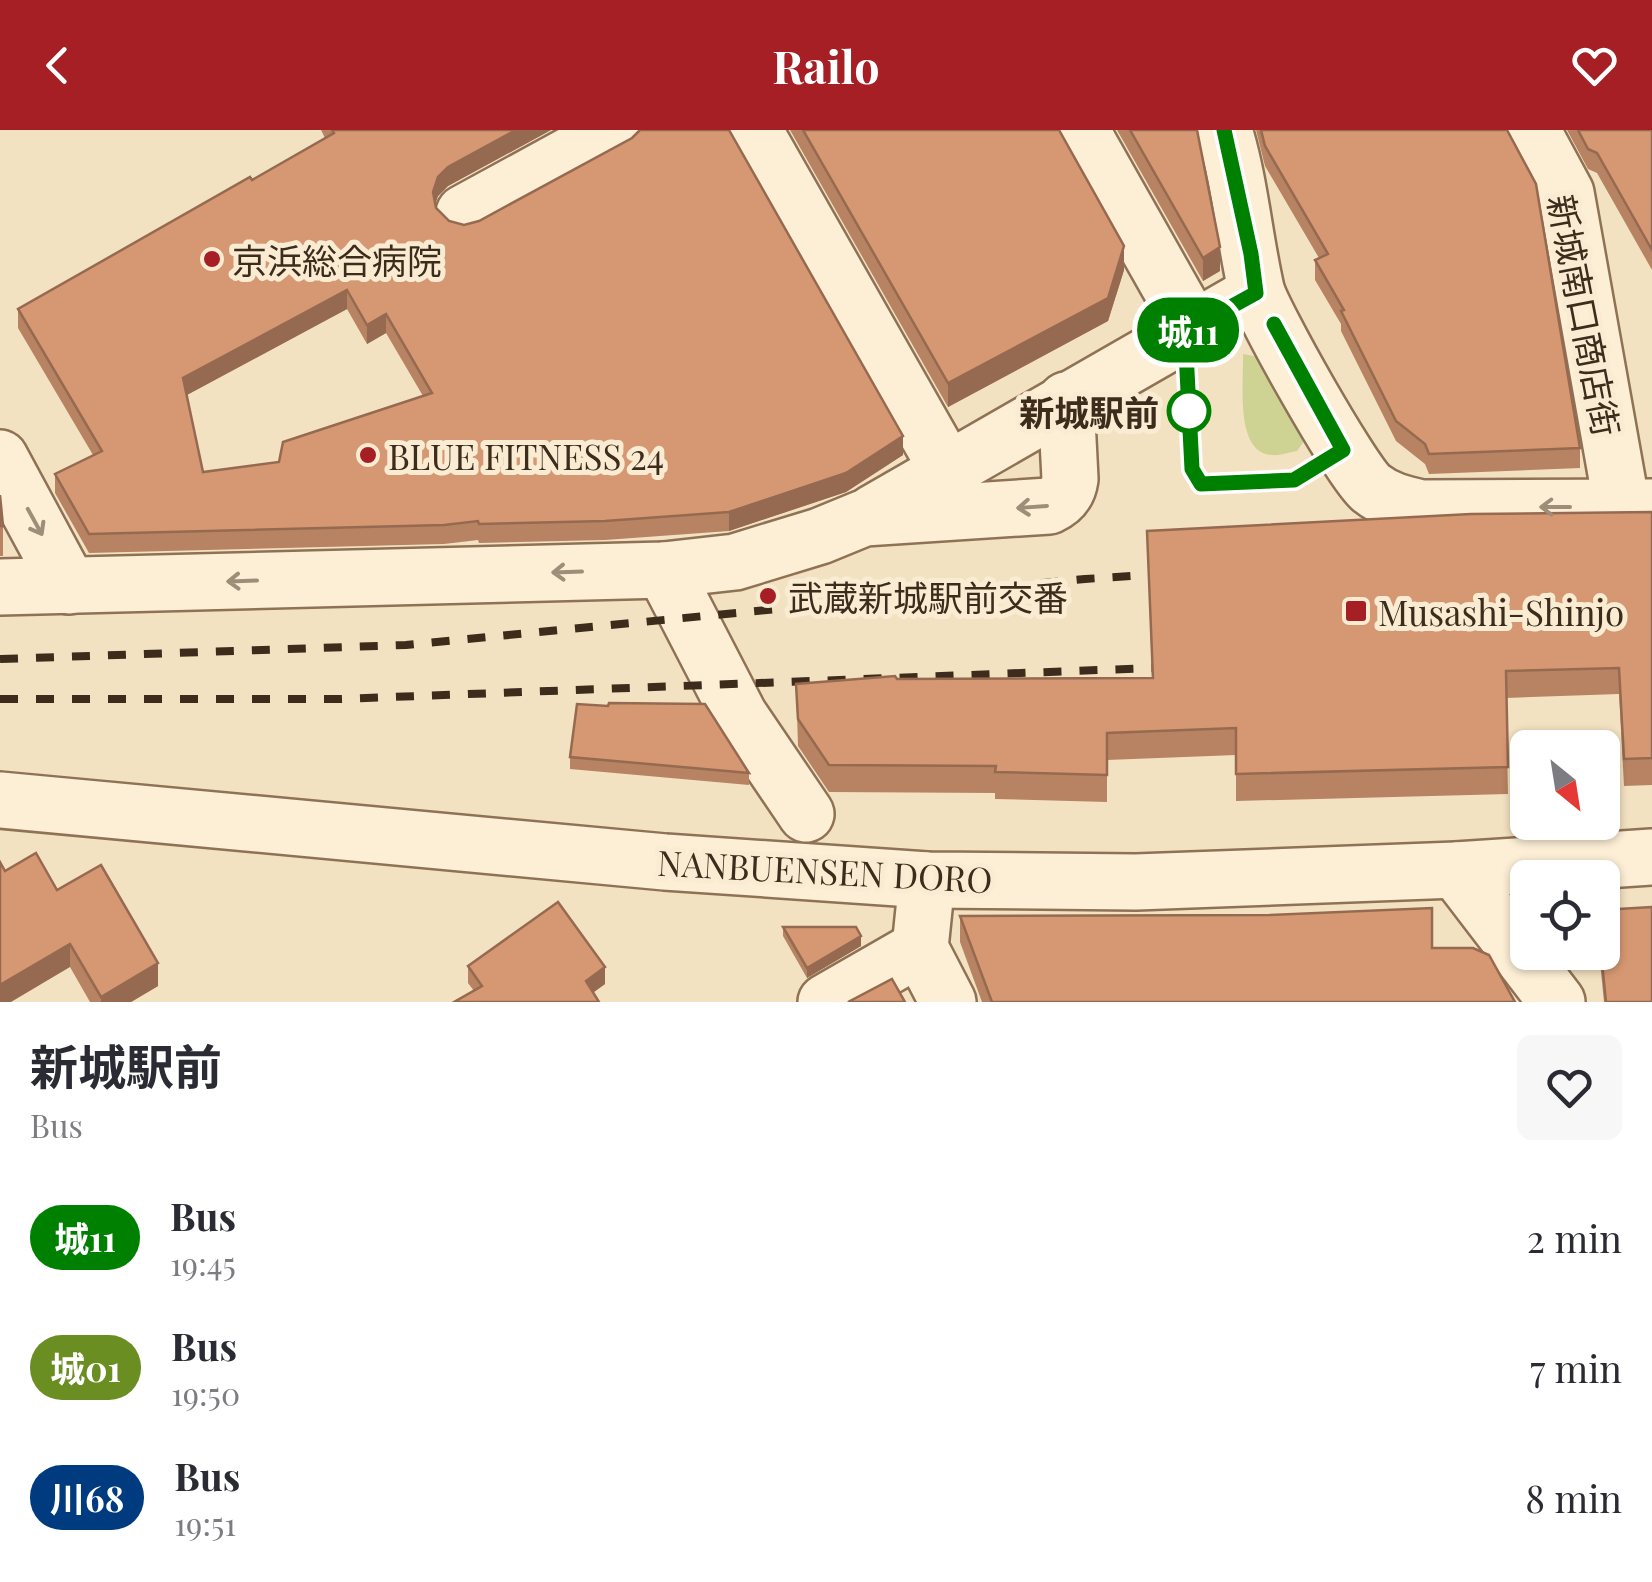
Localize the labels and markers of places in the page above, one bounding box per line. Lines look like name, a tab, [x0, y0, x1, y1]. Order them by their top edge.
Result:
place label: 京浜総合病院	[232, 236, 442, 283]
marker: 京浜総合病院	[201, 248, 223, 270]
place label: 新城駅前	[1019, 388, 1159, 435]
marker: 新城駅前	[1168, 390, 1210, 432]
place label: BLUE FITNESS 24	[388, 432, 664, 479]
marker: BLUE FITNESS 24	[357, 444, 379, 466]
place label: 武蔵新城駅前交番	[788, 573, 1068, 620]
marker: 武蔵新城駅前交番	[757, 585, 779, 607]
place label: Musashi-Shinjo	[1378, 588, 1624, 635]
marker: Musashi-Shinjo	[1343, 598, 1369, 624]

